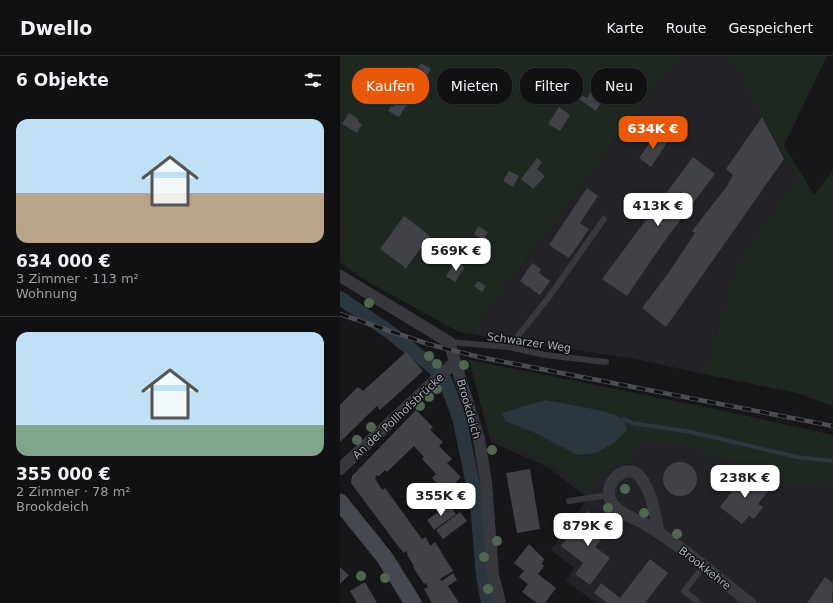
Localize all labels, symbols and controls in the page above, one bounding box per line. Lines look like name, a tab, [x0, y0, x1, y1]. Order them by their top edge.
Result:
text: Dwello	[20, 17, 92, 39]
text: Karte	[606, 20, 644, 36]
text: Route	[666, 20, 706, 36]
text: Gespeichert	[728, 20, 813, 36]
chip: Kaufen	[352, 68, 429, 104]
chip: Mieten	[437, 68, 512, 104]
chip: Filter	[520, 68, 583, 104]
chip: Neu	[591, 68, 647, 104]
icon: filters	[302, 69, 324, 91]
text: 6 Objekte	[16, 70, 109, 90]
pin: 634K €	[620, 116, 686, 150]
text: 634K €	[628, 121, 678, 136]
icon: home	[134, 145, 206, 217]
pin: 413K €	[625, 193, 691, 227]
text: 413K €	[633, 198, 683, 213]
pin: 569K €	[423, 238, 489, 272]
text: 569K €	[431, 243, 481, 258]
text: 634 000 €	[16, 251, 111, 271]
text: 3 Zimmer · 113 m²	[16, 271, 139, 286]
text: Wohnung	[16, 286, 77, 301]
street label: Schwarzer Weg	[486, 330, 572, 355]
icon: home	[134, 358, 206, 430]
street label: An der Pollhofsbrücke	[350, 371, 447, 462]
street label: Brookdeich	[454, 378, 483, 441]
text: 355 000 €	[16, 464, 111, 484]
pin: 238K €	[712, 465, 778, 499]
text: 238K €	[720, 470, 770, 485]
pin: 355K €	[408, 483, 474, 517]
text: 2 Zimmer · 78 m²	[16, 484, 131, 499]
text: 355K €	[416, 488, 466, 503]
text: Brookdeich	[16, 499, 89, 514]
pin: 879K €	[555, 513, 621, 547]
text: 879K €	[563, 518, 613, 533]
street label: Brookkehre	[676, 544, 733, 593]

